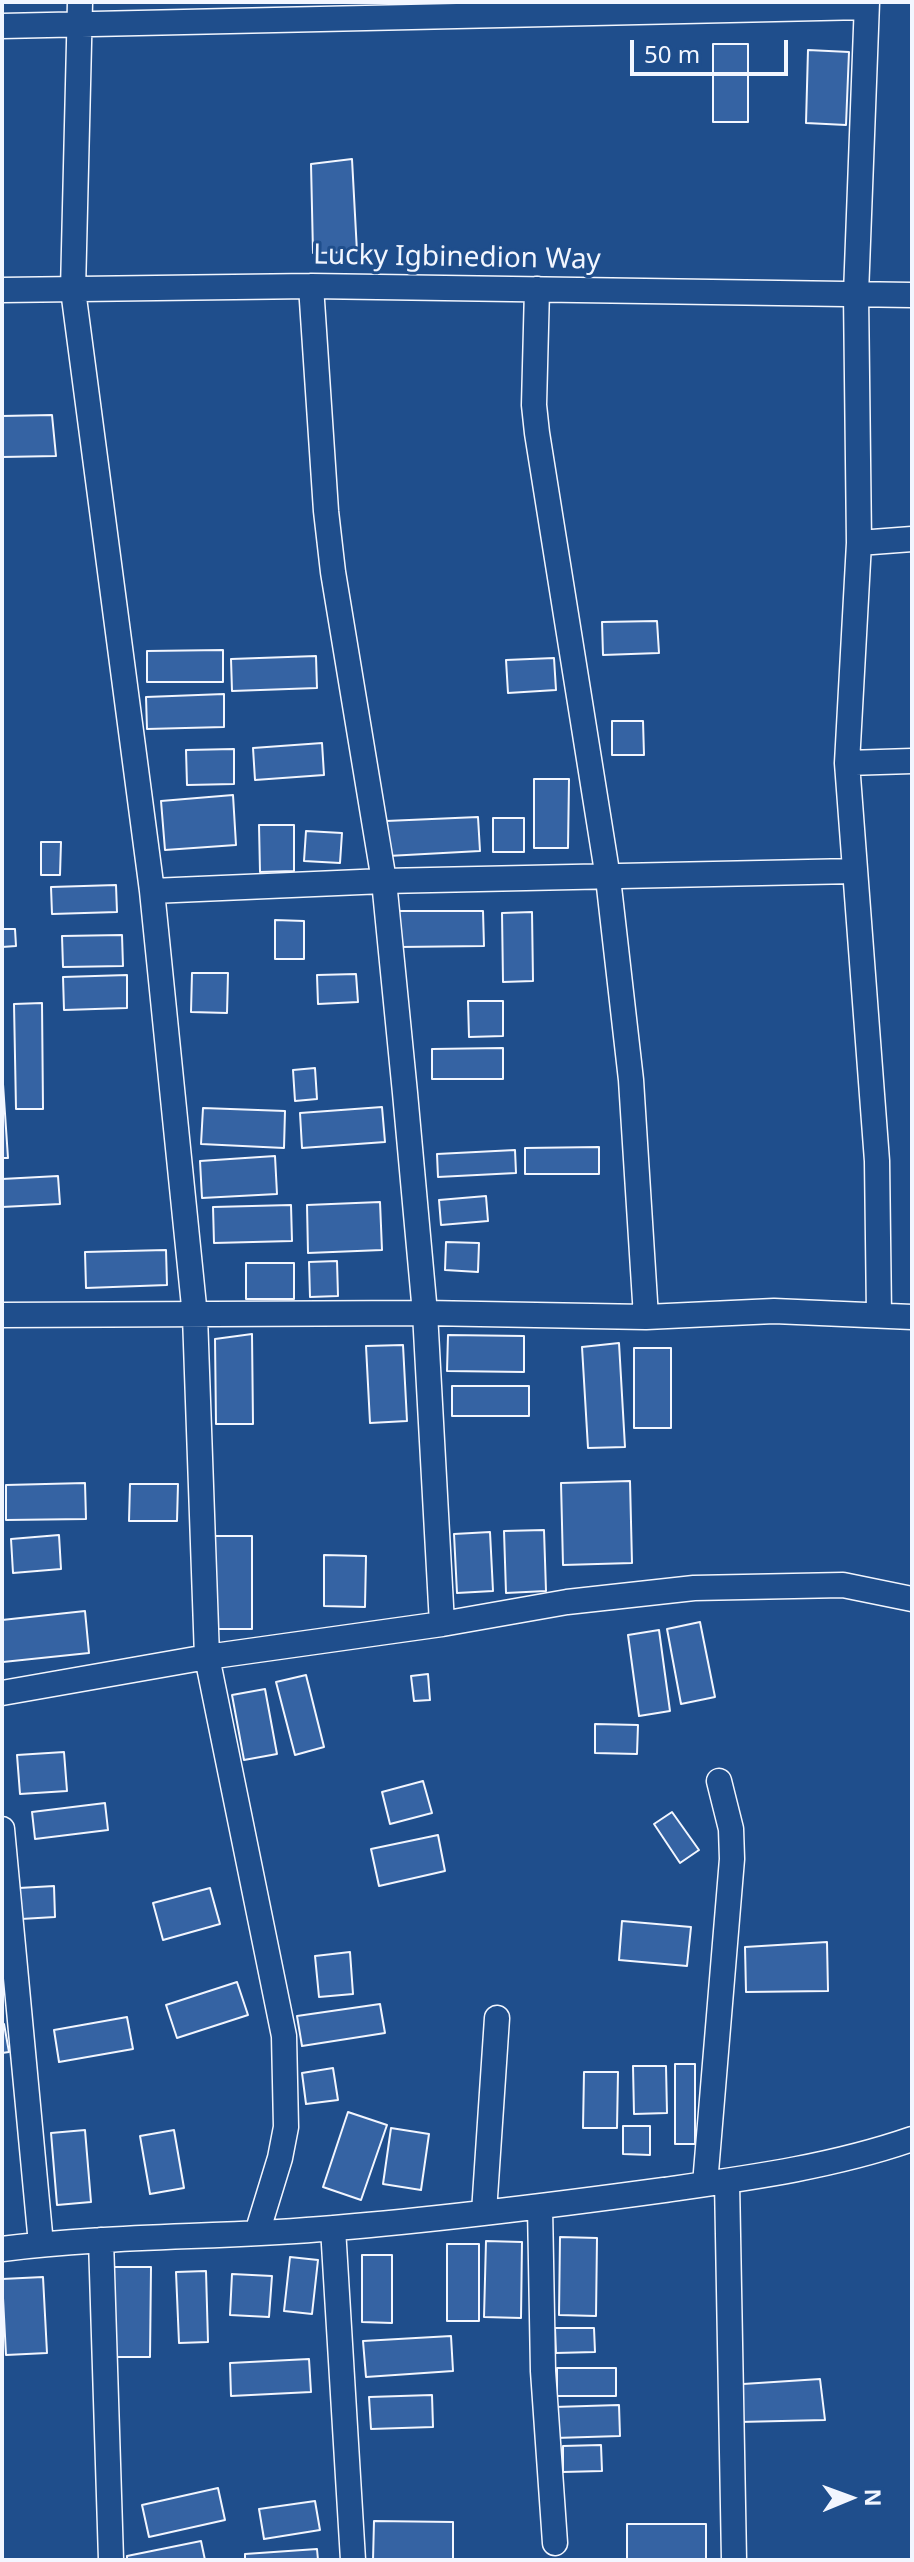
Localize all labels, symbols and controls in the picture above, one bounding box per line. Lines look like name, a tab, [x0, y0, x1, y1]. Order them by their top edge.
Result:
scale bar	[634, 24, 792, 74]
text: 50 m	[644, 37, 700, 70]
street label: Lucky Igbinedion Way	[313, 239, 601, 277]
north arrow	[810, 2458, 890, 2538]
text: N	[859, 2488, 889, 2507]

